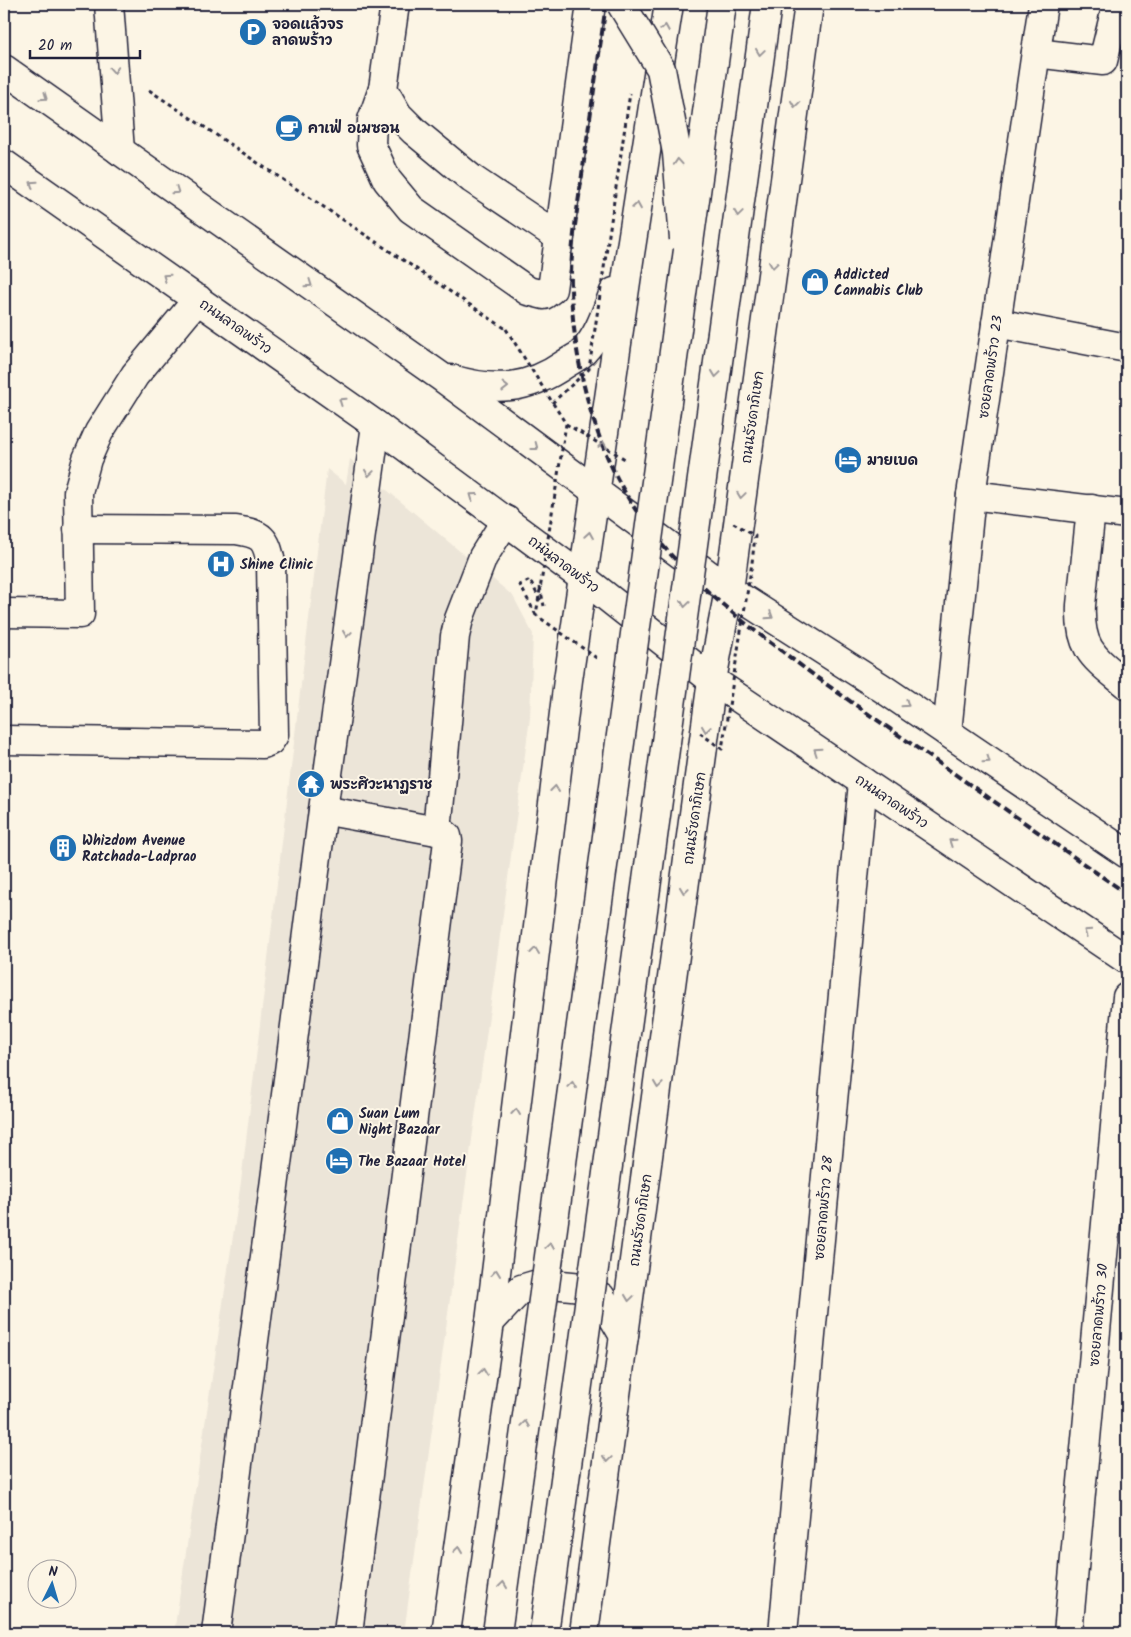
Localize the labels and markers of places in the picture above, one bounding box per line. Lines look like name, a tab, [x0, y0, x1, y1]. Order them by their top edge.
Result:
place label: จอดแล้วจร ลาดพร้าว	[272, 14, 344, 52]
parking icon: จอดแล้วจร ลาดพร้าว	[238, 17, 268, 47]
cafe icon: คาเฟ่ อเมซอน	[274, 113, 304, 143]
place label: คาเฟ่ อเมซอน	[308, 118, 400, 140]
place label: Addicted Cannabis Club	[834, 264, 923, 302]
shop icon: Addicted Cannabis Club	[800, 267, 830, 297]
hotel icon: มายเบด	[833, 445, 863, 475]
place label: มายเบด	[867, 450, 918, 472]
hospital icon: Shine Clinic	[206, 549, 236, 579]
place label: Shine Clinic	[240, 554, 314, 576]
temple icon: พระศิวะนาฏราช	[296, 769, 326, 799]
place label: พระศิวะนาฏราช	[330, 774, 433, 796]
place label: Whizdom Avenue Ratchada-Ladprao	[82, 830, 197, 868]
building icon: Whizdom Avenue Ratchada-Ladprao	[48, 833, 78, 863]
place label: Suan Lum Night Bazaar	[359, 1103, 441, 1141]
shop icon: Suan Lum Night Bazaar	[325, 1106, 355, 1136]
hotel icon: The Bazaar Hotel	[324, 1146, 354, 1176]
place label: The Bazaar Hotel	[358, 1151, 466, 1173]

